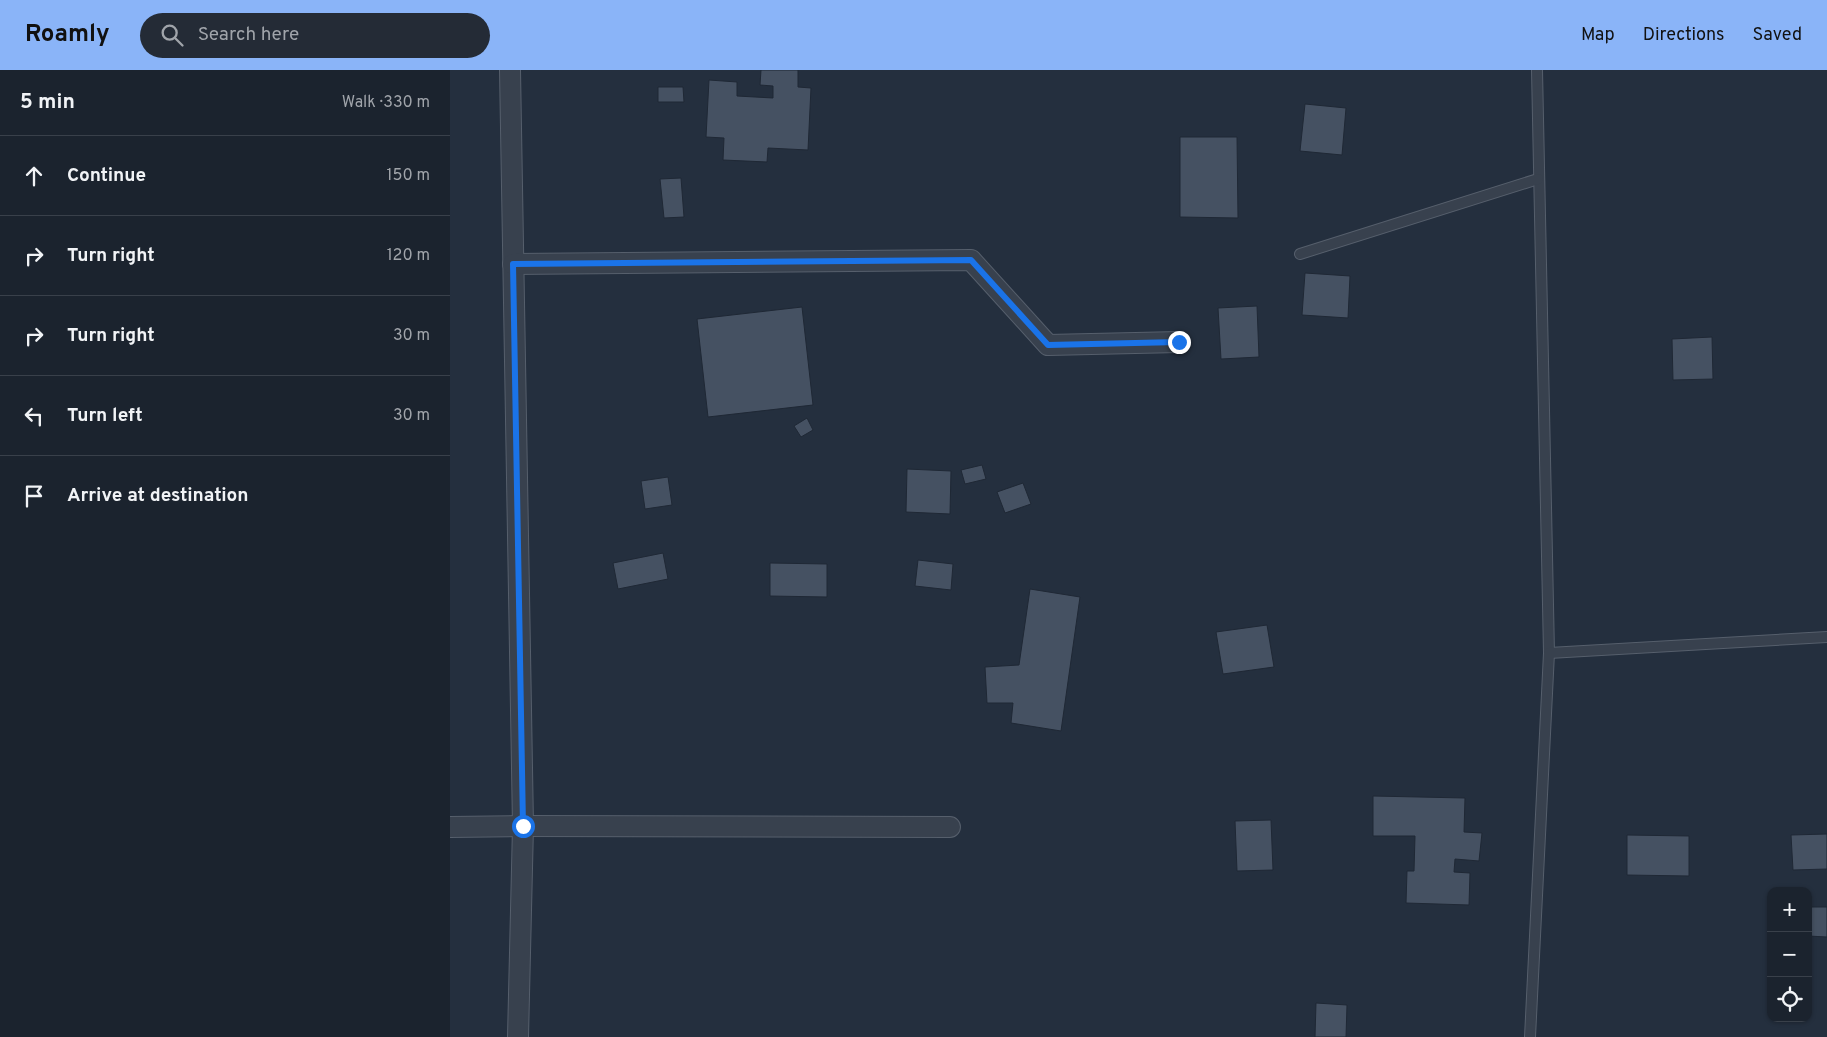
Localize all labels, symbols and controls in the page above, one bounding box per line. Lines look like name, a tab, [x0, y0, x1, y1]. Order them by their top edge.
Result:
search box	[140, 13, 490, 58]
text: Roamly	[25, 20, 110, 50]
icon: search	[158, 21, 186, 49]
text: Search here	[198, 23, 299, 47]
text: Map	[1581, 24, 1615, 47]
text: Directions	[1643, 24, 1725, 47]
text: Saved	[1753, 24, 1802, 47]
text: 5 min	[20, 89, 75, 116]
text: Walk · 330 m	[342, 93, 430, 113]
icon: ahead	[20, 162, 48, 190]
text: Continue	[67, 164, 146, 188]
text: 150 m	[387, 166, 430, 186]
icon: right	[20, 242, 48, 270]
text: Turn right	[67, 244, 155, 268]
text: 120 m	[387, 246, 430, 266]
icon: right	[20, 322, 48, 350]
text: Turn right	[67, 324, 155, 348]
text: 30 m	[393, 326, 430, 346]
route end	[1168, 331, 1191, 354]
icon: left	[20, 402, 48, 430]
text: Turn left	[67, 404, 143, 428]
text: 30 m	[393, 406, 430, 426]
icon: arrive	[20, 482, 48, 510]
text: Arrive at destination	[67, 484, 248, 508]
route start	[512, 815, 535, 838]
map controls	[1767, 887, 1812, 1022]
button: +	[1767, 887, 1812, 932]
button: −	[1767, 932, 1812, 977]
button: locate	[1767, 977, 1812, 1022]

